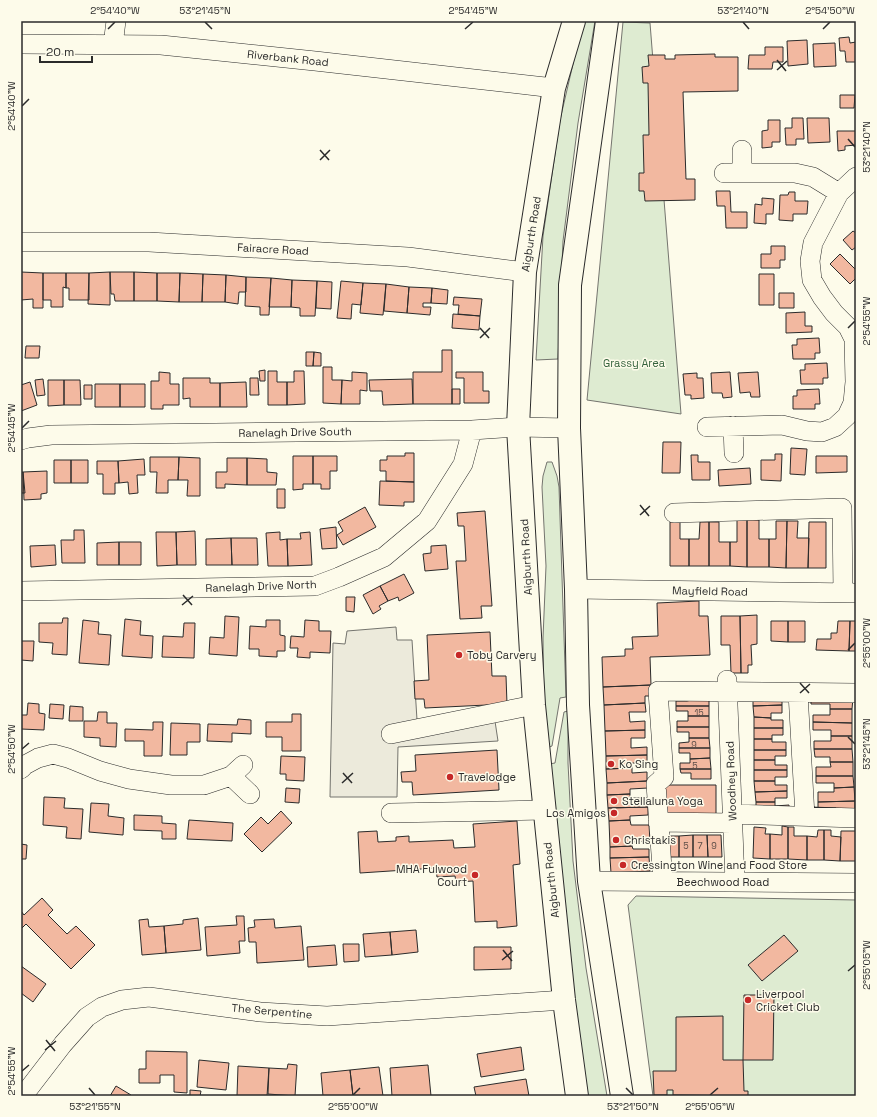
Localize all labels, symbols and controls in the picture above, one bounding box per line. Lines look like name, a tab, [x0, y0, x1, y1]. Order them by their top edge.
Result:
text: 2°54'40"W	[90, 4, 140, 17]
text: 53°21'45"N	[179, 4, 231, 17]
text: 2°54'45"W	[448, 4, 498, 17]
text: 53°21'40"N	[717, 4, 769, 17]
text: 2°54'50"W	[805, 4, 855, 17]
scale bar	[40, 38, 92, 64]
text: 20 m	[46, 44, 74, 60]
street label: Riverbank Road	[247, 47, 329, 69]
text: 2°54'40"W	[5, 81, 18, 131]
text: 53°21'40"N	[860, 121, 873, 173]
street label: Aigburth Road	[518, 195, 544, 273]
street label: Fairacre Road	[237, 240, 309, 258]
text: 2°54'55"W	[860, 296, 873, 346]
park label: Grassy Area	[603, 356, 666, 370]
text: 2°54'45"W	[5, 403, 18, 453]
street label: Ranelagh Drive South	[238, 424, 352, 440]
street label: Aigburth Road	[517, 519, 535, 595]
street label: Ranelagh Drive North	[205, 577, 317, 595]
street label: Mayfield Road	[672, 583, 748, 599]
text: 2°55'00"W	[860, 618, 873, 668]
place label: Toby Carvery	[467, 648, 536, 662]
marker: Toby Carvery	[454, 650, 464, 660]
house number: 15	[694, 707, 704, 719]
text: 53°21'45"N	[860, 718, 873, 770]
text: 2°54'50"W	[5, 724, 18, 774]
house number: 9	[691, 739, 697, 751]
street label: Woodhey Road	[723, 741, 739, 821]
place label: Ko Sing	[619, 757, 658, 771]
marker: Ko Sing	[606, 759, 616, 769]
house number: 5	[692, 760, 698, 772]
place label: Travelodge	[458, 770, 516, 784]
marker: Travelodge	[445, 772, 455, 782]
place label: Stellaluna Yoga	[622, 794, 704, 808]
marker: Stellaluna Yoga	[609, 796, 619, 806]
place label: Los Amigos	[546, 806, 606, 820]
marker: Los Amigos	[609, 808, 619, 818]
place label: Christakis	[624, 833, 676, 847]
marker: Christakis	[611, 835, 621, 845]
house number: 5	[683, 840, 689, 852]
house number: 7	[697, 840, 703, 852]
house number: 9	[711, 840, 717, 852]
street label: Aigburth Road	[540, 841, 562, 919]
place label: Cressington Wine and Food Store	[631, 858, 807, 872]
marker: Cressington Wine and Food Store	[618, 860, 628, 870]
place label: MHA Fulwood Court	[396, 862, 467, 889]
marker: MHA Fulwood Court	[470, 870, 480, 880]
street label: Beechwood Road	[677, 875, 769, 889]
text: 2°55'05"W	[860, 940, 873, 990]
place label: Liverpool Cricket Club	[756, 987, 820, 1014]
marker: Liverpool Cricket Club	[743, 995, 753, 1005]
street label: The Serpentine	[231, 1000, 313, 1022]
text: 2°54'55"W	[5, 1046, 18, 1096]
text: 53°21'55"N	[69, 1100, 121, 1113]
text: 2°55'00"W	[328, 1100, 378, 1113]
text: 53°21'50"N	[607, 1100, 659, 1113]
text: 2°55'05"W	[685, 1100, 735, 1113]

